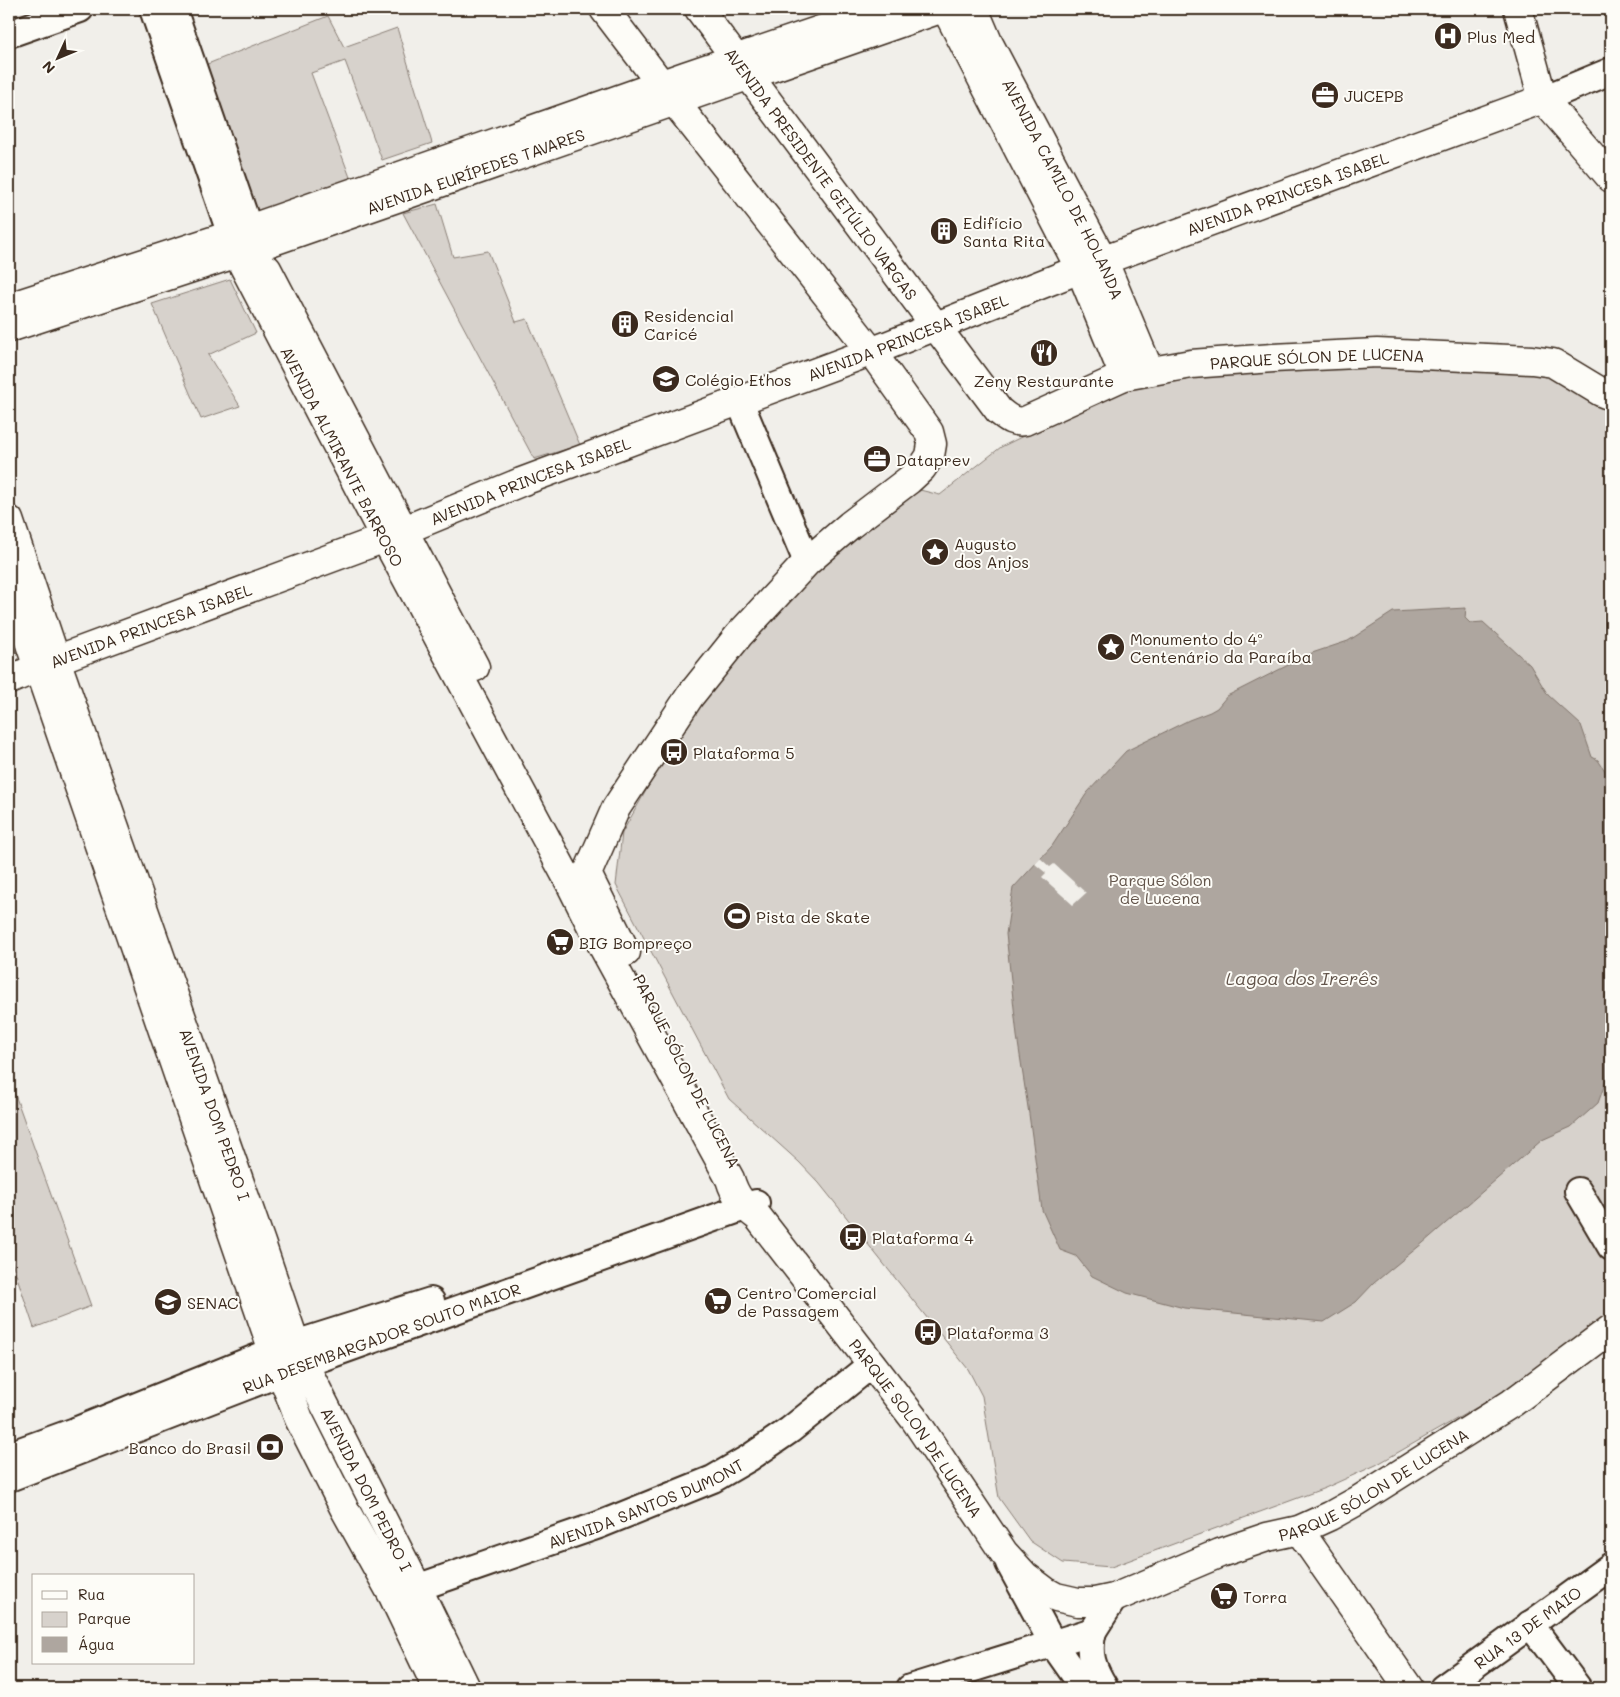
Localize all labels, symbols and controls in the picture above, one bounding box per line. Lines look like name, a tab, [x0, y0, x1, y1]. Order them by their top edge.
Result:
hospital icon: Plus Med	[1433, 21, 1463, 51]
place label: Plus Med	[1467, 26, 1535, 47]
north arrow	[32, 32, 82, 82]
street label: AVENIDA PRESIDENTE GETÚLIO VARGAS	[721, 43, 923, 304]
text: N	[38, 57, 59, 78]
street label: AVENIDA CAMILO DE HOLANDA	[998, 75, 1129, 302]
office icon: JUCEPB	[1310, 80, 1340, 110]
place label: JUCEPB	[1344, 85, 1404, 106]
street label: AVENIDA EURÍPEDES TAVARES	[363, 123, 587, 218]
street label: AVENIDA PRINCESA ISABEL	[1183, 146, 1392, 240]
place label: Edifício Santa Rita	[963, 212, 1045, 251]
building icon: Edifício Santa Rita	[929, 216, 959, 246]
street label: AVENIDA PRINCESA ISABEL	[804, 288, 1011, 385]
place label: Residencial Caricé	[644, 305, 734, 344]
building icon: Residencial Caricé	[610, 309, 640, 339]
restaurant icon: Zeny Restaurante	[1029, 338, 1059, 368]
street label: AVENIDA ALMIRANTE BARROSO	[277, 342, 409, 570]
street label: PARQUE SÓLON DE LUCENA	[1209, 342, 1425, 373]
school or university icon: Colégio Ethos	[651, 364, 681, 394]
place label: Colégio Ethos	[685, 369, 791, 390]
place label: Zeny Restaurante	[974, 370, 1114, 391]
street label: AVENIDA PRINCESA ISABEL	[427, 432, 634, 529]
office icon: Dataprev	[862, 444, 892, 474]
place label: Dataprev	[896, 449, 970, 470]
place label: Augusto dos Anjos	[954, 533, 1029, 572]
place icon: Augusto dos Anjos	[920, 537, 950, 567]
street label: AVENIDA PRINCESA ISABEL	[47, 578, 255, 672]
place label: Monumento do 4º Centenário da Paraíba	[1130, 628, 1312, 667]
place icon: Monumento do 4º Centenário da Paraíba	[1096, 632, 1126, 662]
bus stop icon: Plataforma 5	[659, 737, 689, 767]
place label: Plataforma 5	[693, 742, 795, 763]
park label: Parque Sólon de Lucena	[1109, 869, 1211, 908]
sports icon: Pista de Skate	[722, 901, 752, 931]
place label: Pista de Skate	[756, 906, 870, 927]
supermarket icon: BIG Bompreço	[545, 927, 575, 957]
place label: BIG Bompreço	[579, 932, 692, 953]
water label: Lagoa dos Irerês	[1226, 966, 1378, 990]
street label: PARQUE SÓLON DE LUCENA	[629, 971, 745, 1171]
street label: AVENIDA DOM PEDRO I	[176, 1025, 256, 1203]
bus stop icon: Plataforma 4	[838, 1222, 868, 1252]
place label: Plataforma 4	[872, 1227, 974, 1248]
street label: RUA DESEMBARGADOR SOUTO MAIOR	[239, 1277, 523, 1397]
place label: Centro Comercial de Passagem	[737, 1282, 877, 1321]
supermarket icon: Centro Comercial de Passagem	[703, 1286, 733, 1316]
school or university icon: SENAC	[153, 1287, 183, 1317]
place label: SENAC	[187, 1292, 239, 1313]
bus stop icon: Plataforma 3	[913, 1317, 943, 1347]
place label: Plataforma 3	[947, 1322, 1049, 1343]
street label: PARQUE SOLON DE LUCENA	[845, 1334, 987, 1521]
street label: AVENIDA DOM PEDRO I	[317, 1403, 417, 1574]
street label: PARQUE SÓLON DE LUCENA	[1277, 1423, 1472, 1545]
bank icon: Banco do Brasil	[255, 1432, 285, 1462]
place label: Banco do Brasil	[129, 1437, 251, 1458]
street label: AVENIDA SANTOS DUMONT	[545, 1453, 747, 1552]
legend	[32, 1574, 195, 1664]
supermarket icon: Torra	[1209, 1581, 1239, 1611]
street label: RUA 13 DE MAIO	[1469, 1581, 1585, 1673]
text: Rua	[78, 1584, 105, 1604]
place label: Torra	[1243, 1586, 1287, 1607]
text: Parque	[78, 1608, 131, 1628]
text: Água	[78, 1634, 115, 1654]

